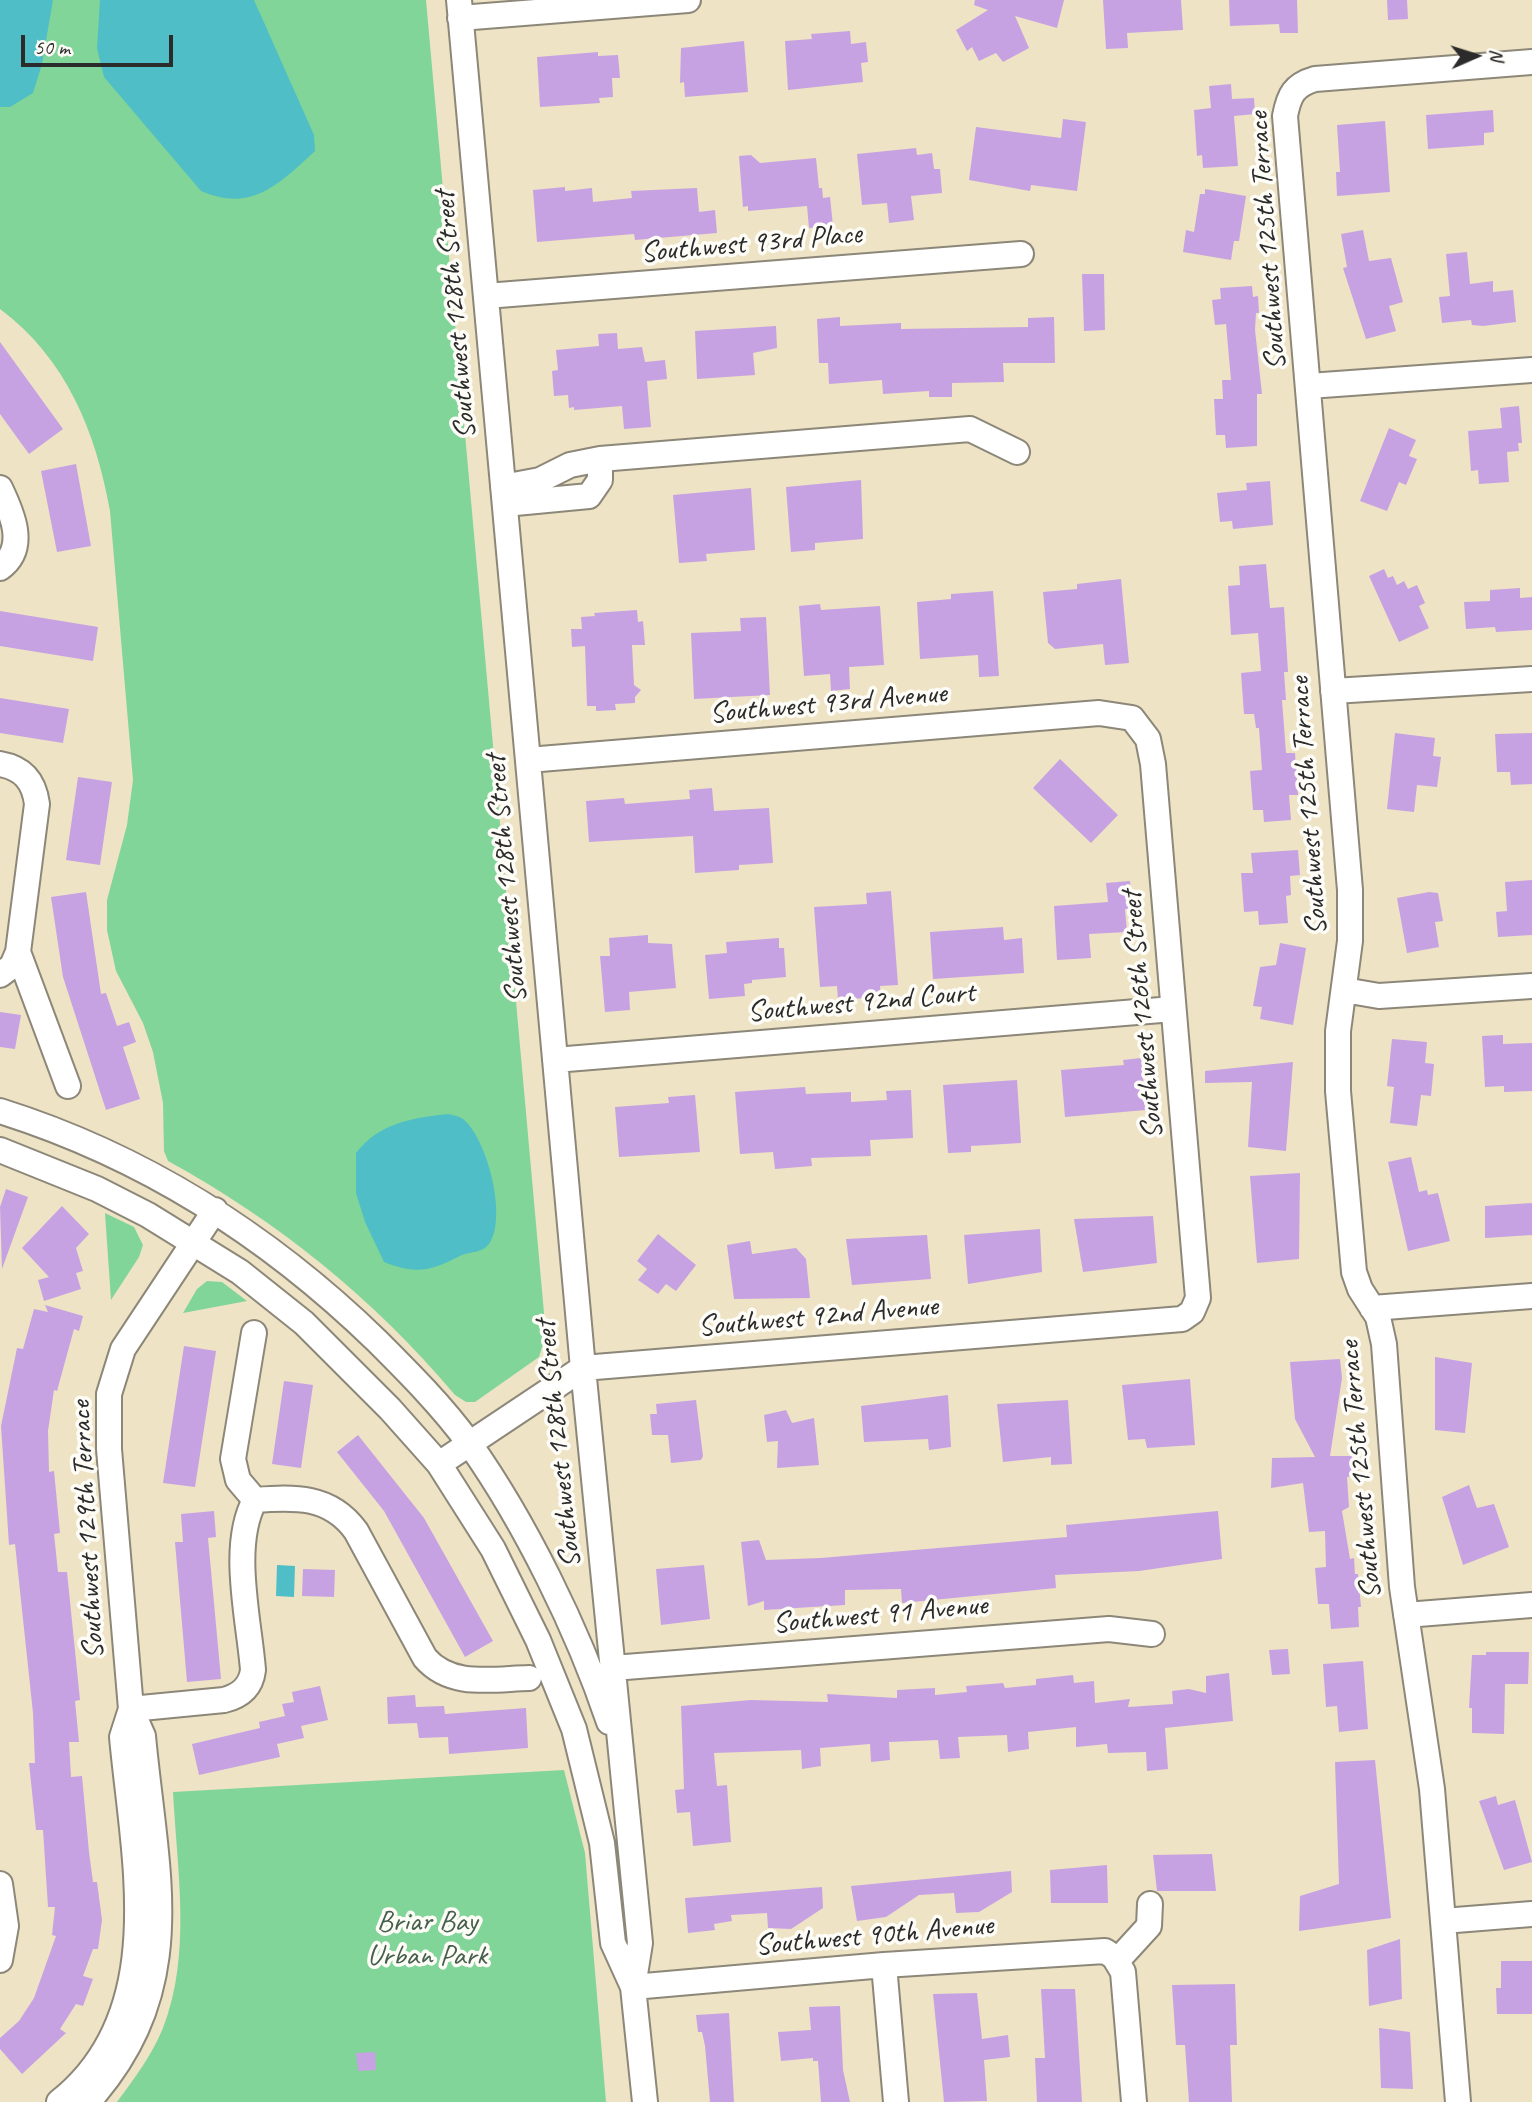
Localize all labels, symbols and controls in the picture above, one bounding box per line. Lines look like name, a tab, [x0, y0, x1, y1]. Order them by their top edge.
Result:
scale bar	[24, 21, 177, 65]
north arrow	[1441, 21, 1511, 91]
text: 50 m	[34, 34, 70, 60]
text: N	[1485, 48, 1509, 61]
street label: Southwest 125th Terrace	[1241, 111, 1295, 371]
street label: Southwest 128th Street	[427, 189, 485, 441]
street label: Southwest 93rd Place	[639, 216, 863, 272]
street label: Southwest 93rd Avenue	[708, 676, 948, 732]
street label: Southwest 125th Terrace	[1282, 676, 1336, 936]
street label: Southwest 128th Street	[478, 753, 536, 1005]
street label: Southwest 126th Street	[1114, 889, 1172, 1141]
street label: Southwest 92nd Court	[746, 975, 976, 1031]
street label: Southwest 92nd Avenue	[697, 1289, 939, 1345]
street label: Southwest 128th Street	[528, 1318, 590, 1570]
street label: Southwest 125th Terrace	[1332, 1339, 1390, 1601]
street label: Southwest 129th Terrace	[63, 1400, 113, 1660]
street label: Southwest 91 Avenue	[771, 1588, 989, 1642]
park label: Briar Bay Urban Park	[367, 1904, 487, 1974]
street label: Southwest 90th Avenue	[753, 1908, 995, 1964]

